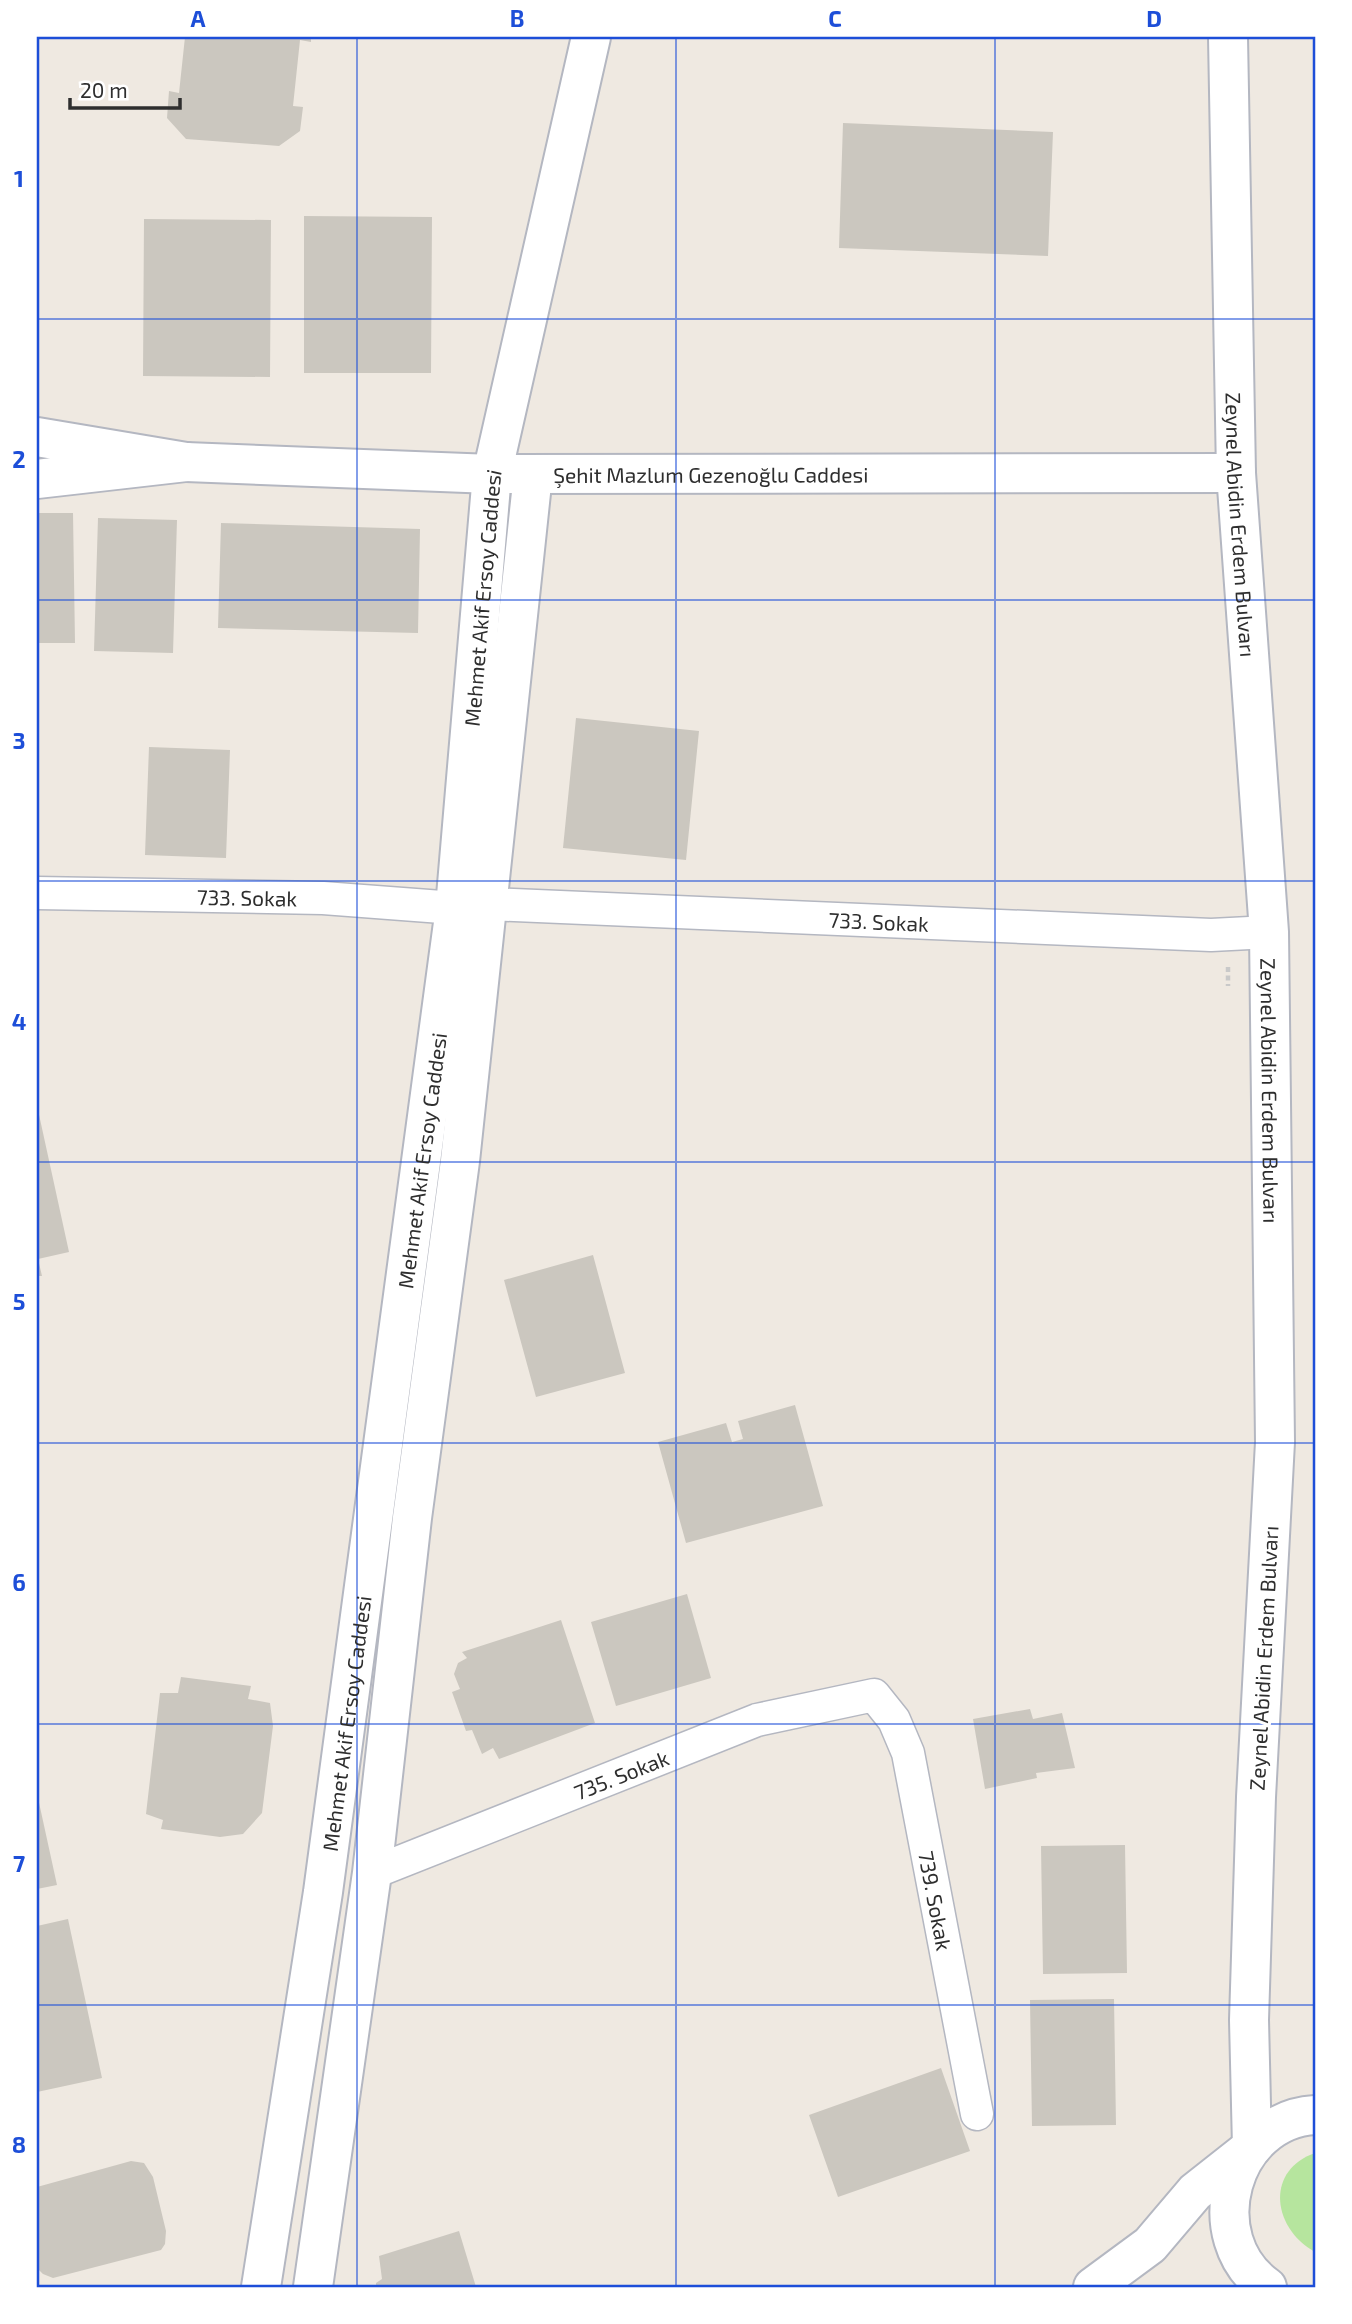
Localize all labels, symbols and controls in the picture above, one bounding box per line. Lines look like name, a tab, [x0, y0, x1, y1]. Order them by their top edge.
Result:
text: A	[190, 4, 206, 32]
text: B	[510, 4, 524, 32]
text: C	[828, 4, 842, 32]
text: D	[1146, 4, 1162, 32]
scale bar	[70, 66, 180, 110]
text: 20 m	[80, 77, 128, 102]
text: 1	[14, 164, 24, 192]
street label: Zeynel Abidin Erdem Bulvarı	[1222, 392, 1262, 658]
text: 2	[12, 445, 26, 473]
street label: Şehit Mazlum Gezenoğlu Caddesi	[553, 461, 868, 488]
street label: Mehmet Akif Ersoy Caddesi	[458, 467, 505, 727]
text: 3	[12, 726, 26, 754]
street label: 733. Sokak	[197, 883, 298, 910]
street label: 733. Sokak	[828, 906, 930, 935]
street label: Zeynel Abidin Erdem Bulvarı	[1257, 958, 1285, 1224]
text: 4	[12, 1007, 26, 1035]
street label: Mehmet Akif Ersoy Caddesi	[392, 1031, 451, 1290]
text: 5	[13, 1287, 25, 1315]
street label: Zeynel Abidin Erdem Bulvarı	[1244, 1525, 1282, 1791]
text: 6	[12, 1568, 26, 1596]
street label: Mehmet Akif Ersoy Caddesi	[316, 1594, 375, 1853]
street label: 735. Sokak	[570, 1744, 672, 1804]
text: 7	[13, 1849, 25, 1877]
street label: 739. Sokak	[914, 1849, 958, 1953]
text: 8	[12, 2130, 26, 2158]

